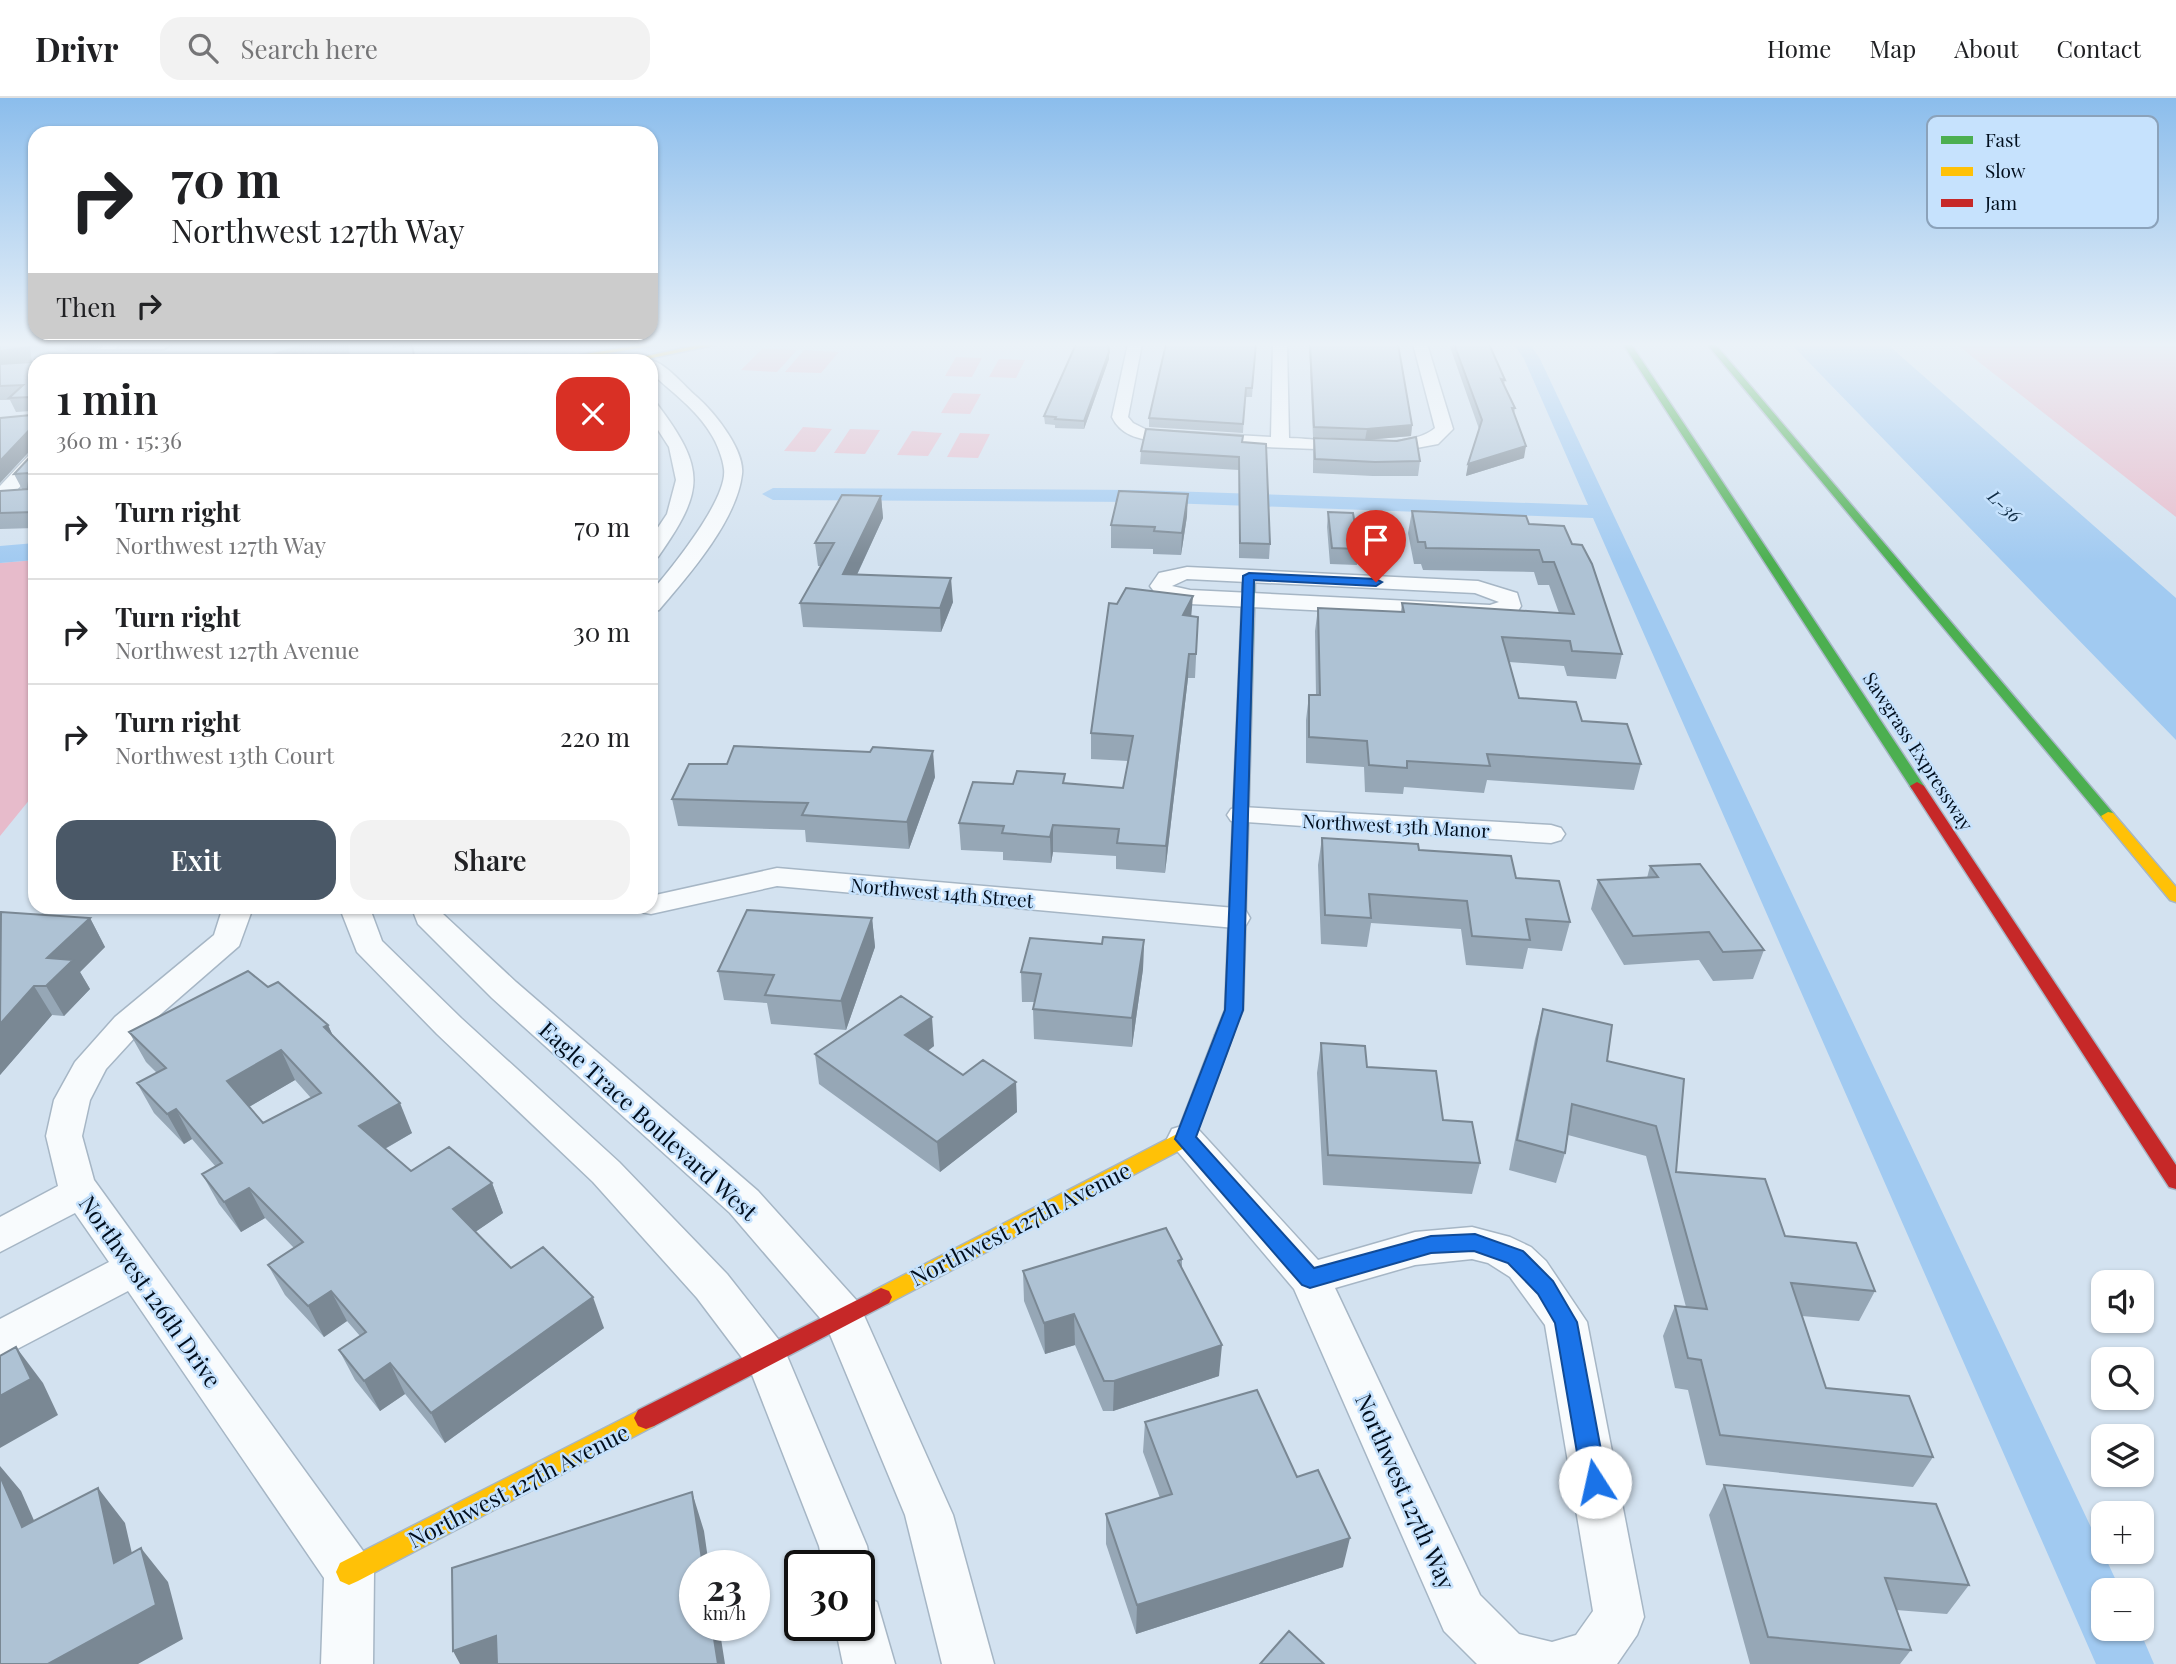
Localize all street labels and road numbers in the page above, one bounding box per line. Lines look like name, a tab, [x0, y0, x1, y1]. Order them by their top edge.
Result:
street label: Sawgrass Expressway	[1858, 667, 1980, 836]
street label: Northwest 13th Manor	[1302, 807, 1491, 843]
street label: Northwest 14th Street	[849, 871, 1035, 913]
street label: Eagle Trace Boulevard West	[533, 1014, 765, 1227]
street label: Northwest 127th Avenue	[904, 1154, 1136, 1292]
street label: Northwest 126th Drive	[73, 1189, 229, 1393]
street label: Northwest 127th Way	[1349, 1388, 1463, 1594]
street label: Northwest 127th Avenue	[402, 1416, 634, 1554]

